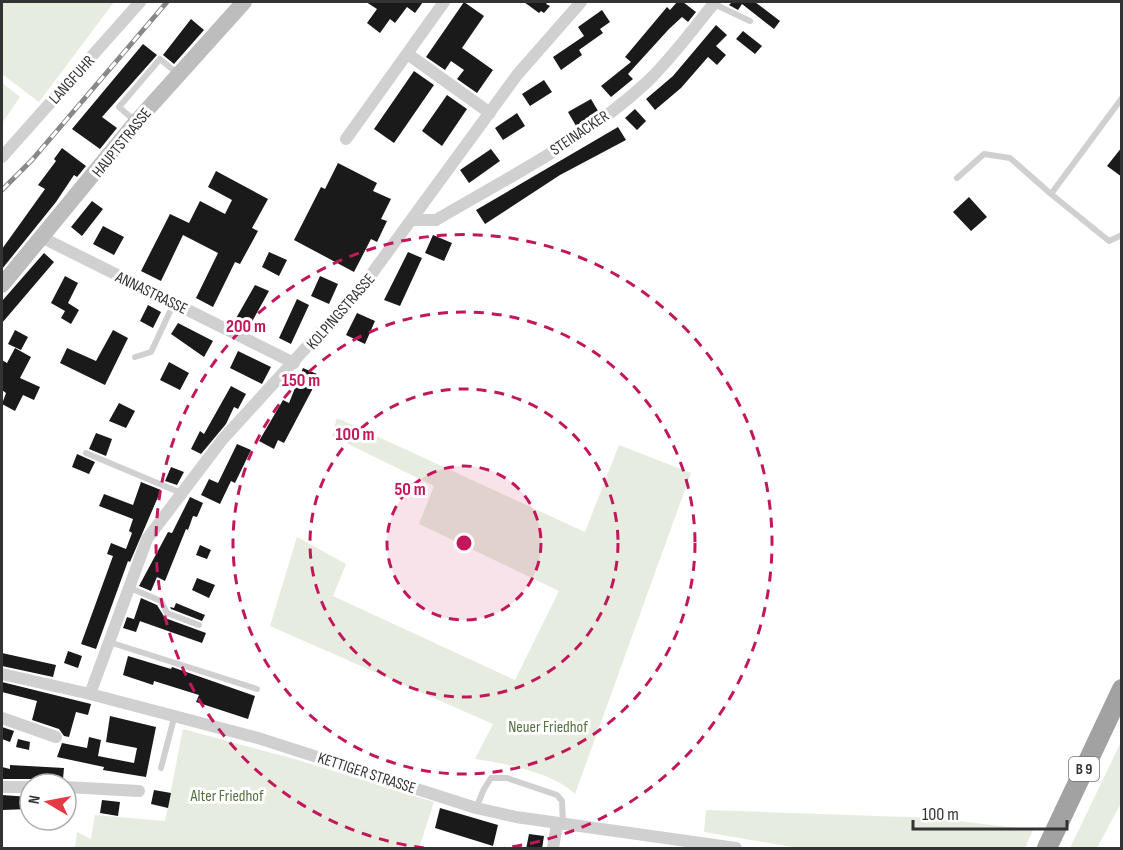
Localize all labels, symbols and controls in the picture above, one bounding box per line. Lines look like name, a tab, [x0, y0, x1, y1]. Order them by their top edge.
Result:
street label: LANGFUHR	[45, 52, 99, 108]
street label: HAUPTSTRASSE	[89, 105, 156, 181]
street label: STEINACKER	[547, 107, 613, 160]
street label: ANNASTRASSE	[111, 267, 190, 319]
street label: KOLPINGSTRASSE	[303, 270, 379, 354]
text: 200 m	[226, 316, 266, 337]
text: 150 m	[282, 370, 320, 391]
text: 100 m	[336, 424, 375, 445]
text: 50 m	[394, 479, 426, 500]
centre of rings	[454, 533, 474, 553]
park label: Neuer Friedhof	[508, 718, 588, 737]
street label: KETTIGER STRASSE	[315, 749, 418, 798]
road number: B 9	[1069, 757, 1099, 781]
north arrow	[18, 772, 78, 832]
park label: Alter Friedhof	[189, 787, 264, 806]
scale bar	[913, 793, 1068, 831]
text: N	[25, 794, 45, 806]
text: 100 m	[922, 804, 959, 825]

